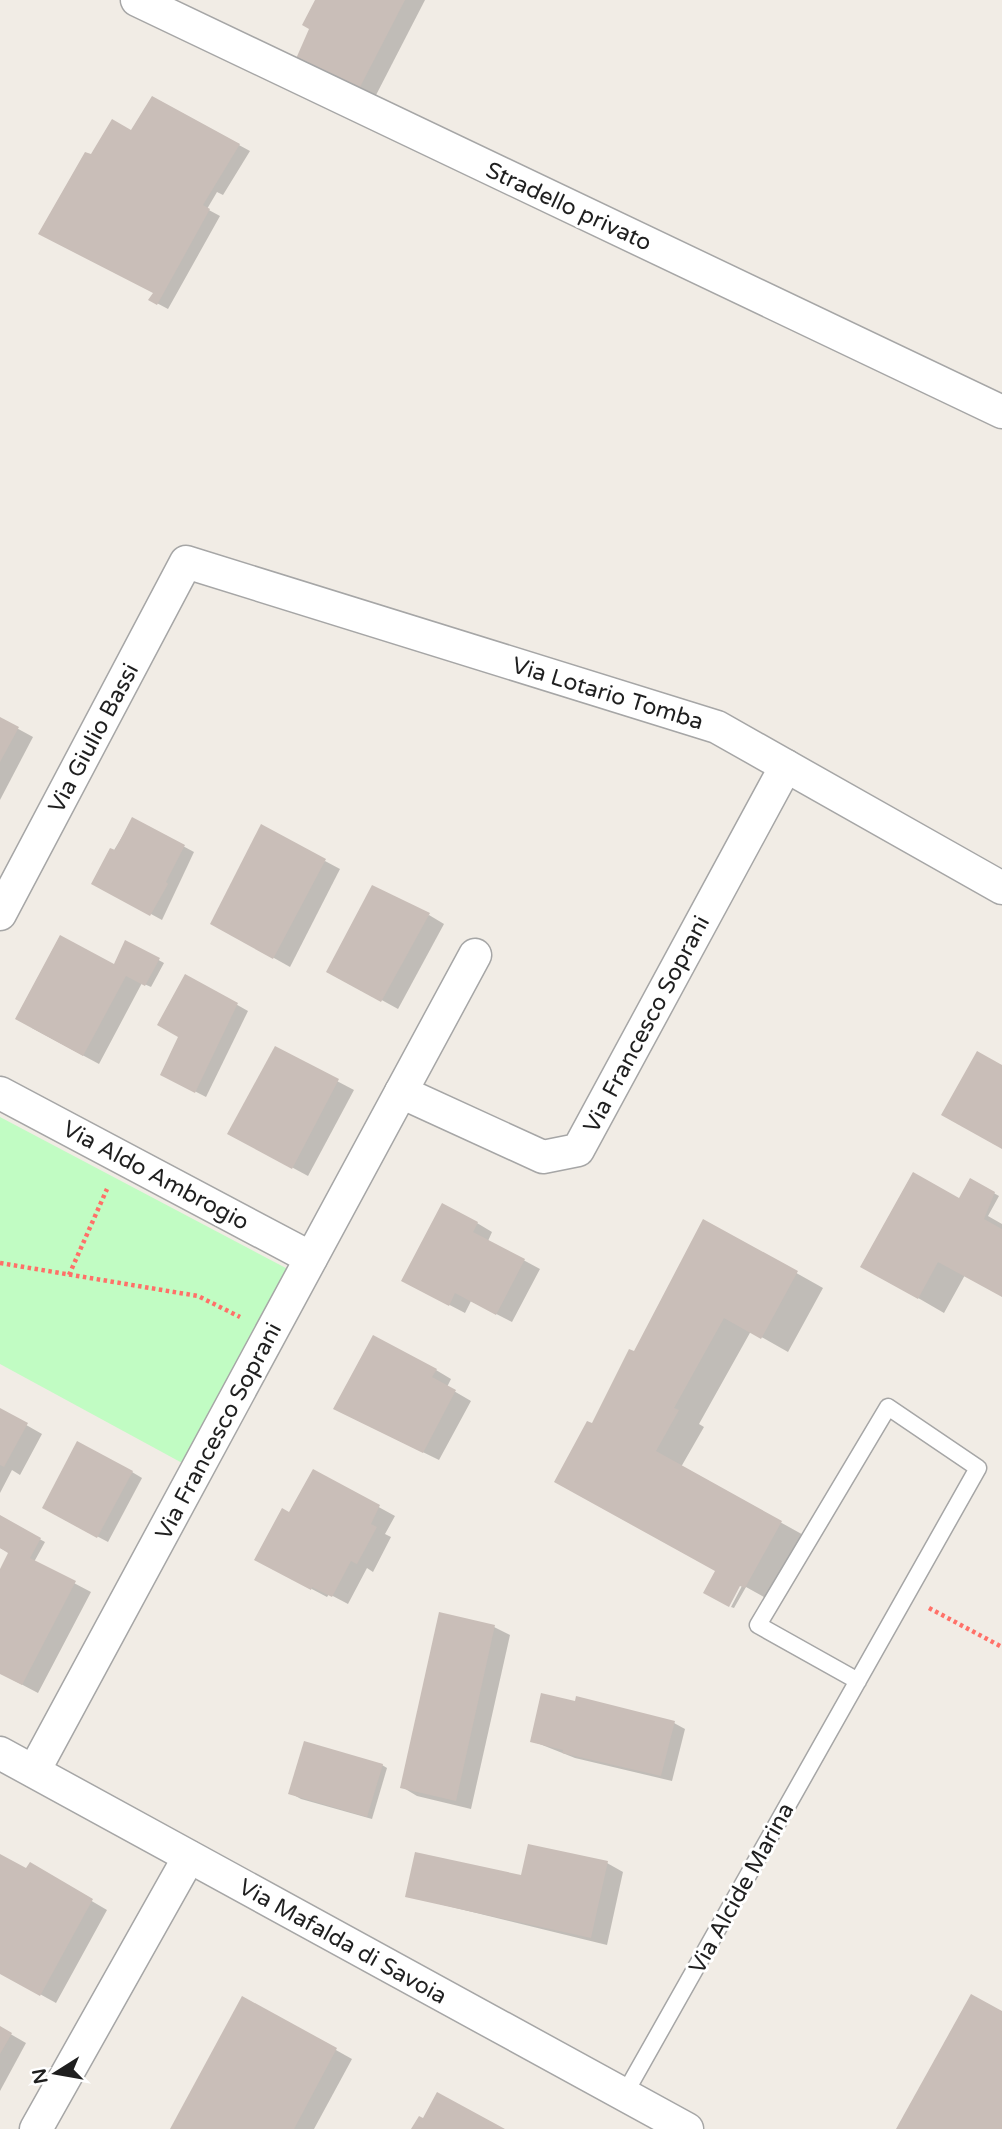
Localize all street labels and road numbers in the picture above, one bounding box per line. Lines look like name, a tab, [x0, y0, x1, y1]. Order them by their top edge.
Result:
street label: Stradello privato	[481, 156, 656, 258]
street label: Via Lotario Tomba	[509, 652, 707, 736]
street label: Via Giulio Bassi	[43, 659, 145, 818]
street label: Via Francesco Soprani	[578, 911, 716, 1138]
street label: Via Aldo Ambrogio	[58, 1115, 253, 1237]
street label: Via Francesco Soprani	[150, 1318, 288, 1545]
street label: Via Alcide Marina	[683, 1798, 800, 1979]
street label: Via Mafalda di Savoia	[234, 1873, 451, 2011]

